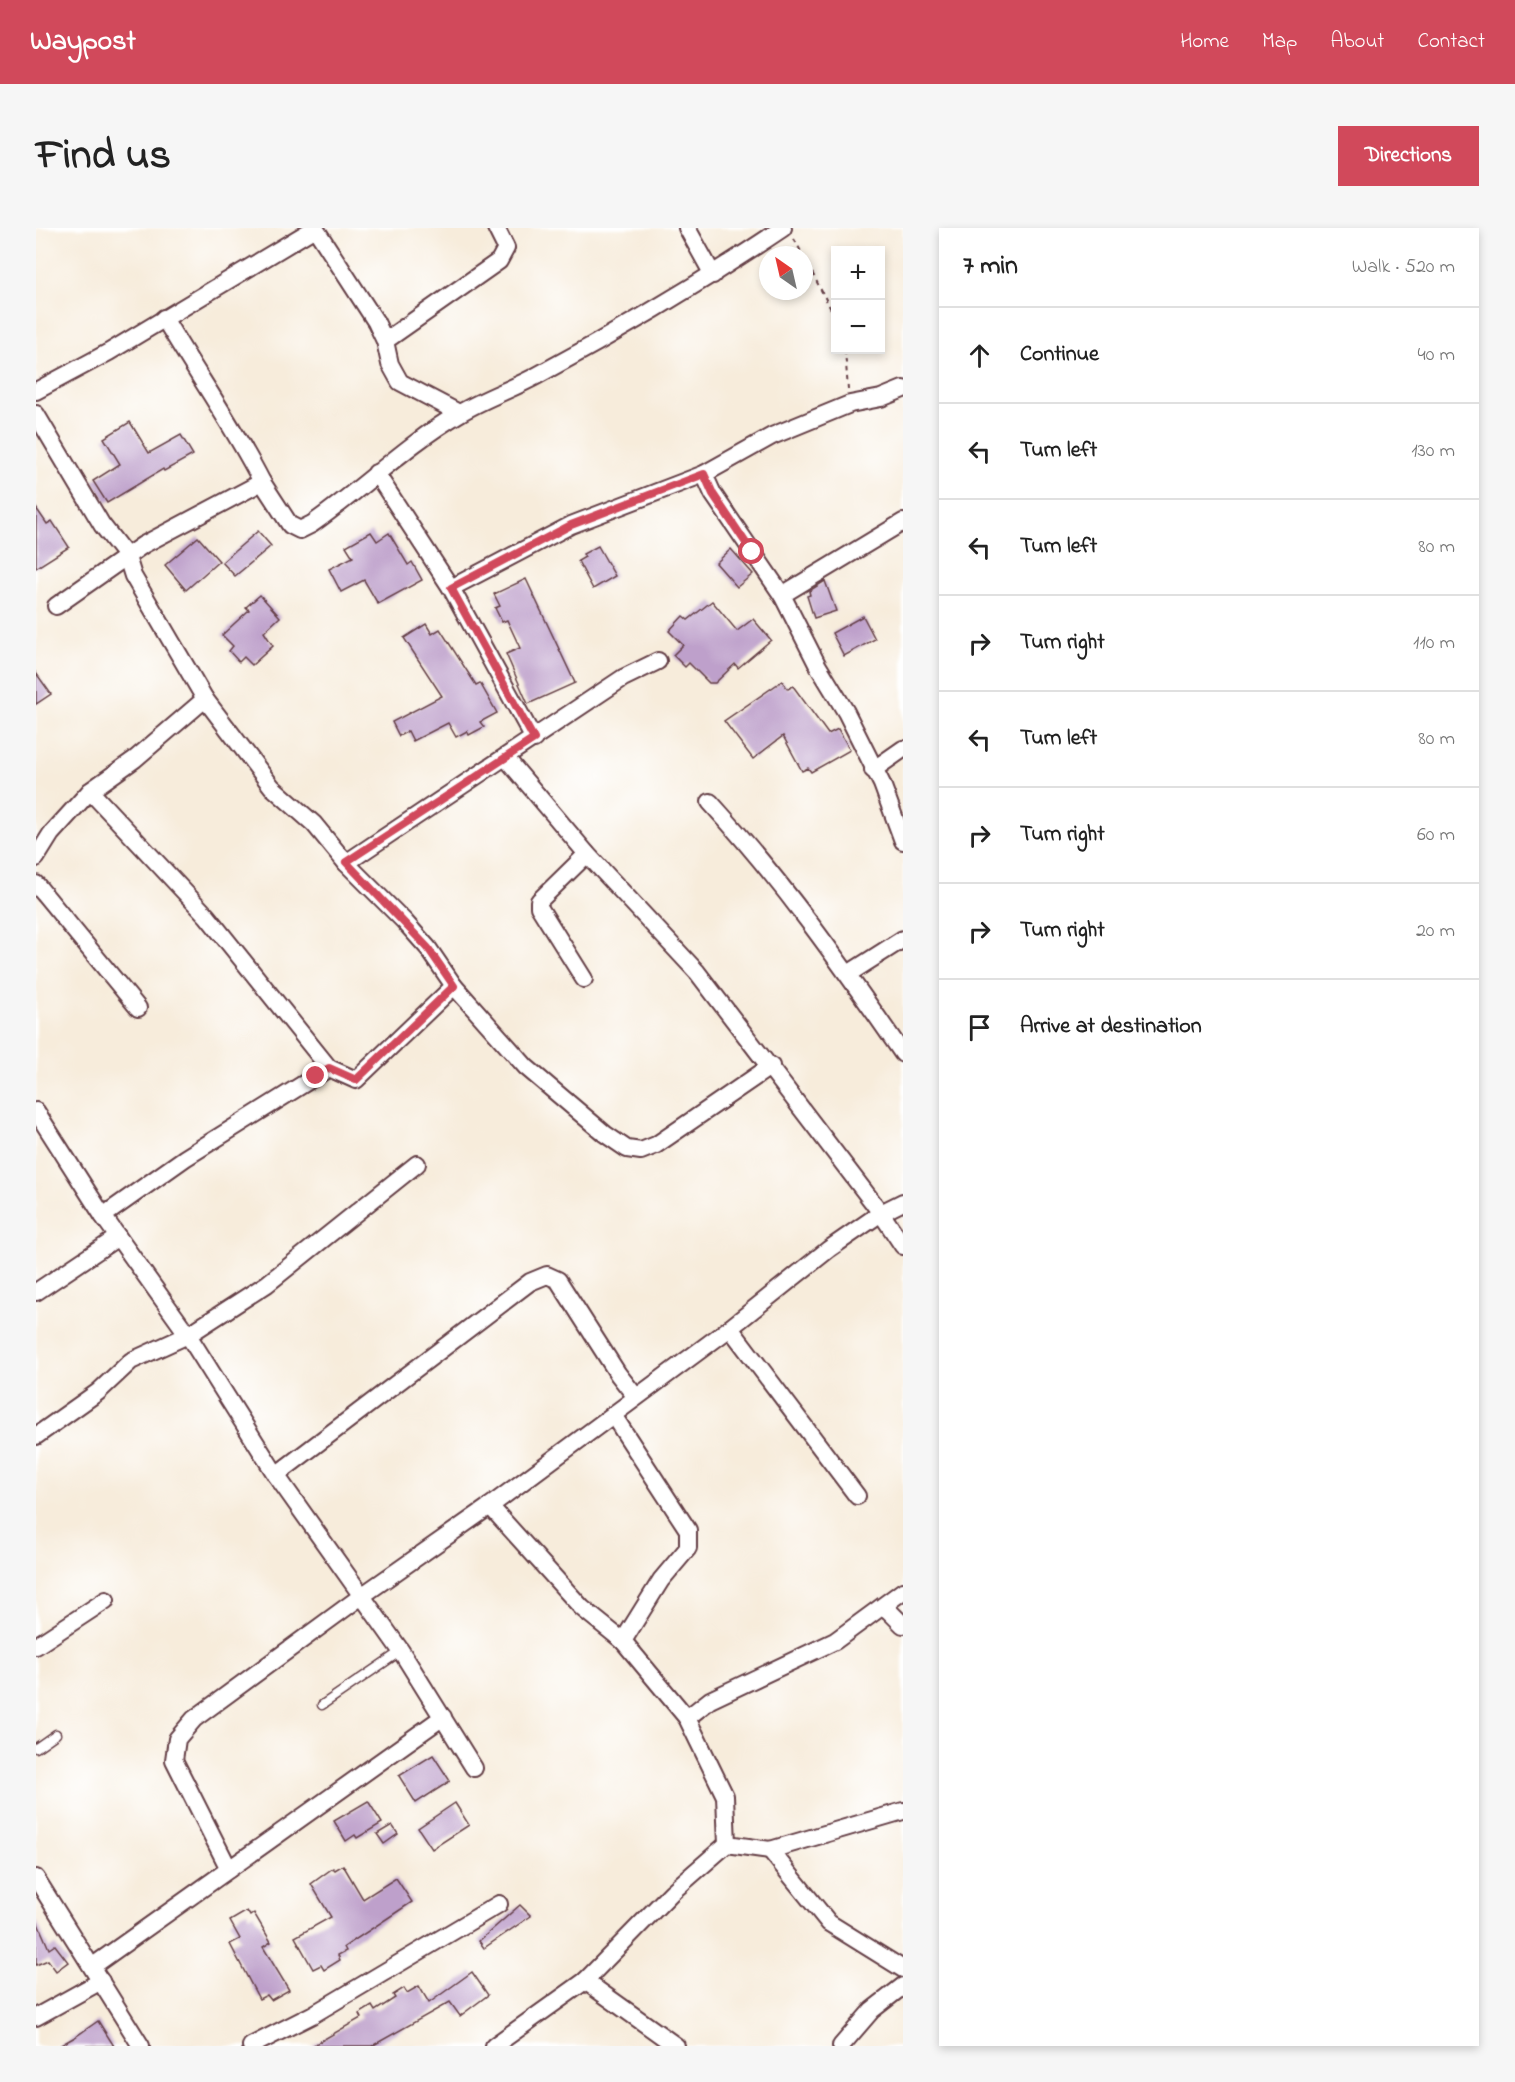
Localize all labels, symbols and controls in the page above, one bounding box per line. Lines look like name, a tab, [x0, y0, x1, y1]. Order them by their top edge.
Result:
text: Waypost	[30, 22, 136, 63]
text: Home	[1180, 27, 1229, 57]
text: Map	[1262, 27, 1297, 57]
text: About	[1330, 27, 1384, 57]
text: Contact	[1417, 27, 1485, 57]
text: Find us	[36, 126, 171, 187]
button: Directions	[1338, 126, 1479, 186]
north arrow	[759, 246, 813, 300]
map controls	[831, 246, 885, 354]
button: +	[831, 246, 885, 300]
text: 7 min	[963, 248, 1018, 286]
text: Walk · 520 m	[1352, 253, 1455, 282]
button: −	[831, 300, 885, 354]
icon: ahead	[963, 339, 996, 372]
text: Continue	[1020, 339, 1099, 371]
text: 40 m	[1418, 341, 1455, 370]
icon: left	[963, 435, 996, 468]
text: Turn left	[1020, 435, 1097, 467]
text: 130 m	[1411, 437, 1455, 466]
icon: left	[963, 531, 996, 564]
text: Turn left	[1020, 531, 1097, 563]
text: 80 m	[1418, 533, 1455, 562]
route start	[738, 538, 764, 564]
icon: right	[963, 627, 996, 660]
text: Turn right	[1020, 627, 1105, 659]
text: 110 m	[1413, 629, 1455, 658]
icon: left	[963, 723, 996, 756]
text: Turn left	[1020, 723, 1097, 755]
text: 80 m	[1418, 725, 1455, 754]
icon: right	[963, 819, 996, 852]
text: Turn right	[1020, 819, 1105, 851]
text: 60 m	[1417, 821, 1455, 850]
icon: right	[963, 915, 996, 948]
text: Turn right	[1020, 915, 1105, 947]
text: 20 m	[1416, 917, 1455, 946]
icon: arrive	[963, 1011, 996, 1044]
text: Arrive at destination	[1020, 1011, 1202, 1043]
route end	[302, 1062, 328, 1088]

